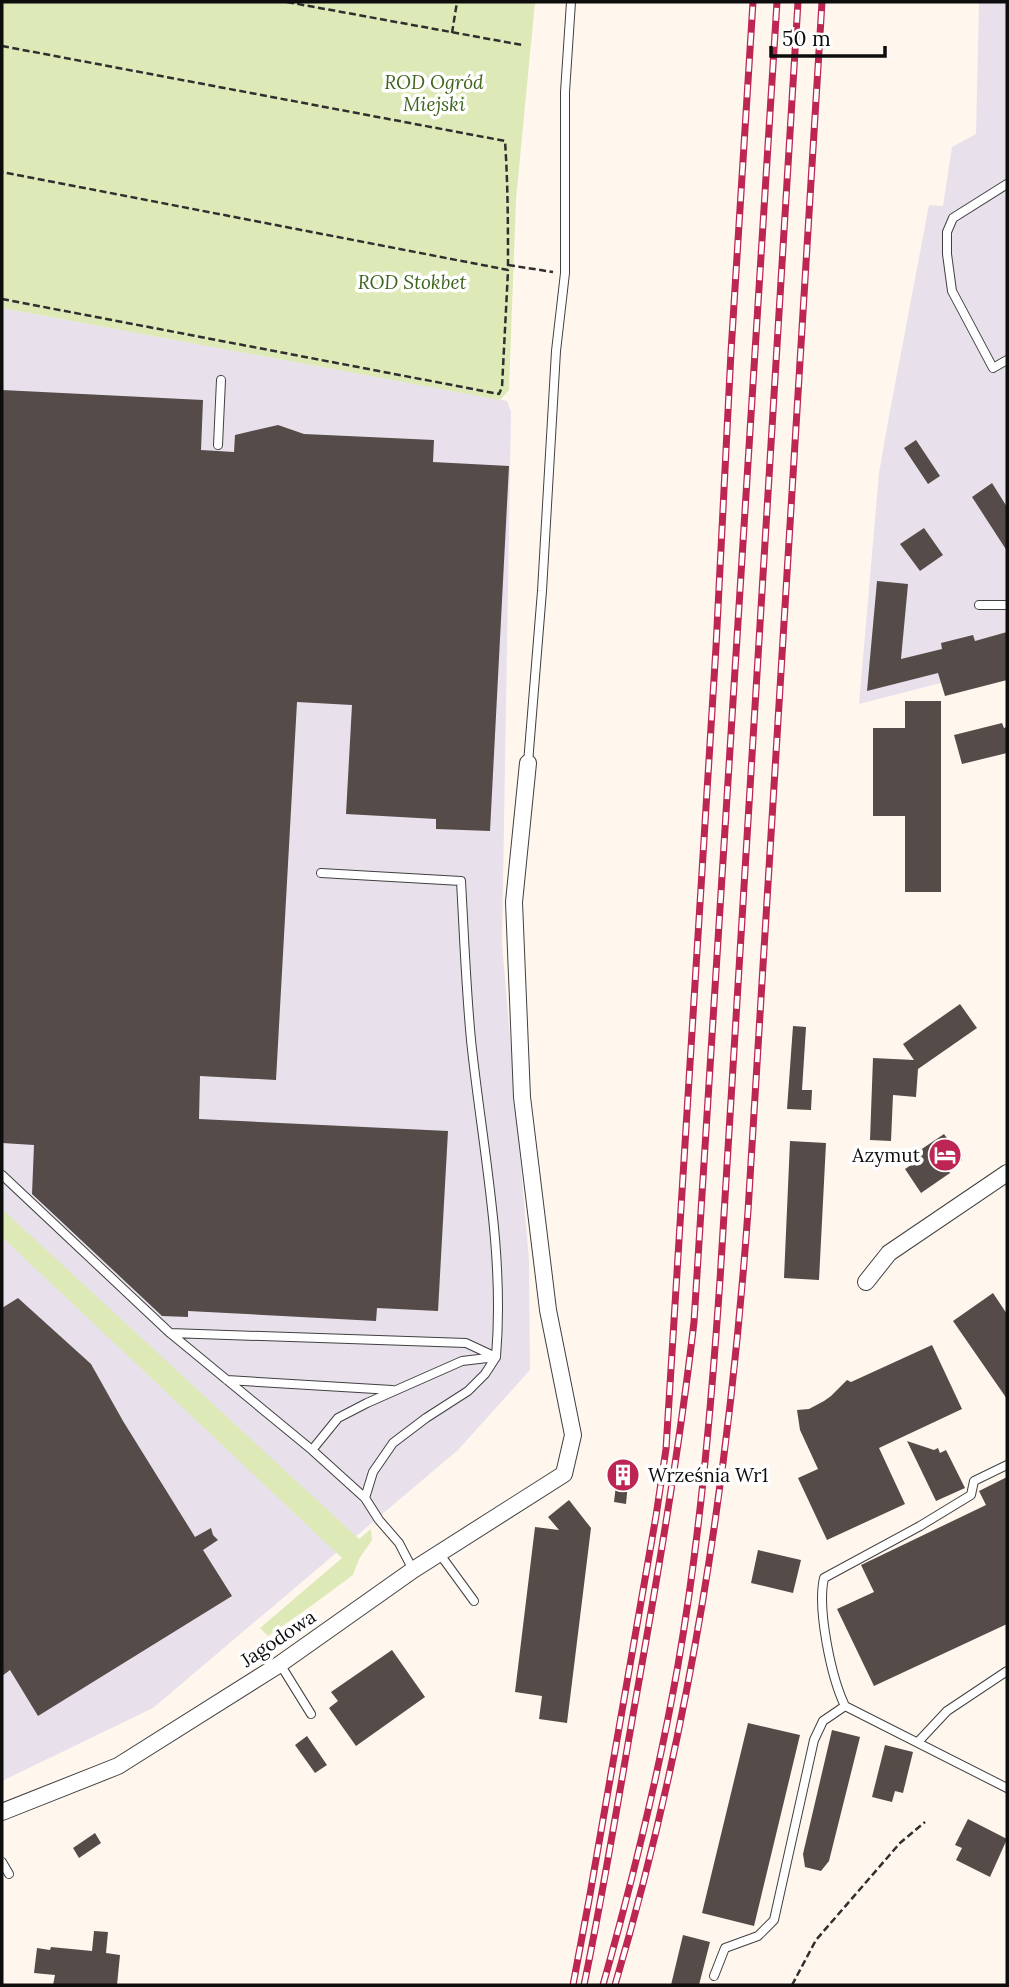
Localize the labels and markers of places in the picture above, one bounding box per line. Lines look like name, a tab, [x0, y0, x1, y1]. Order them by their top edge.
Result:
hotel icon: Azymut	[926, 1136, 964, 1174]
place label: Azymut	[851, 1143, 921, 1167]
building icon: Września Wr1	[604, 1456, 642, 1494]
place label: Września Wr1	[648, 1463, 769, 1487]

